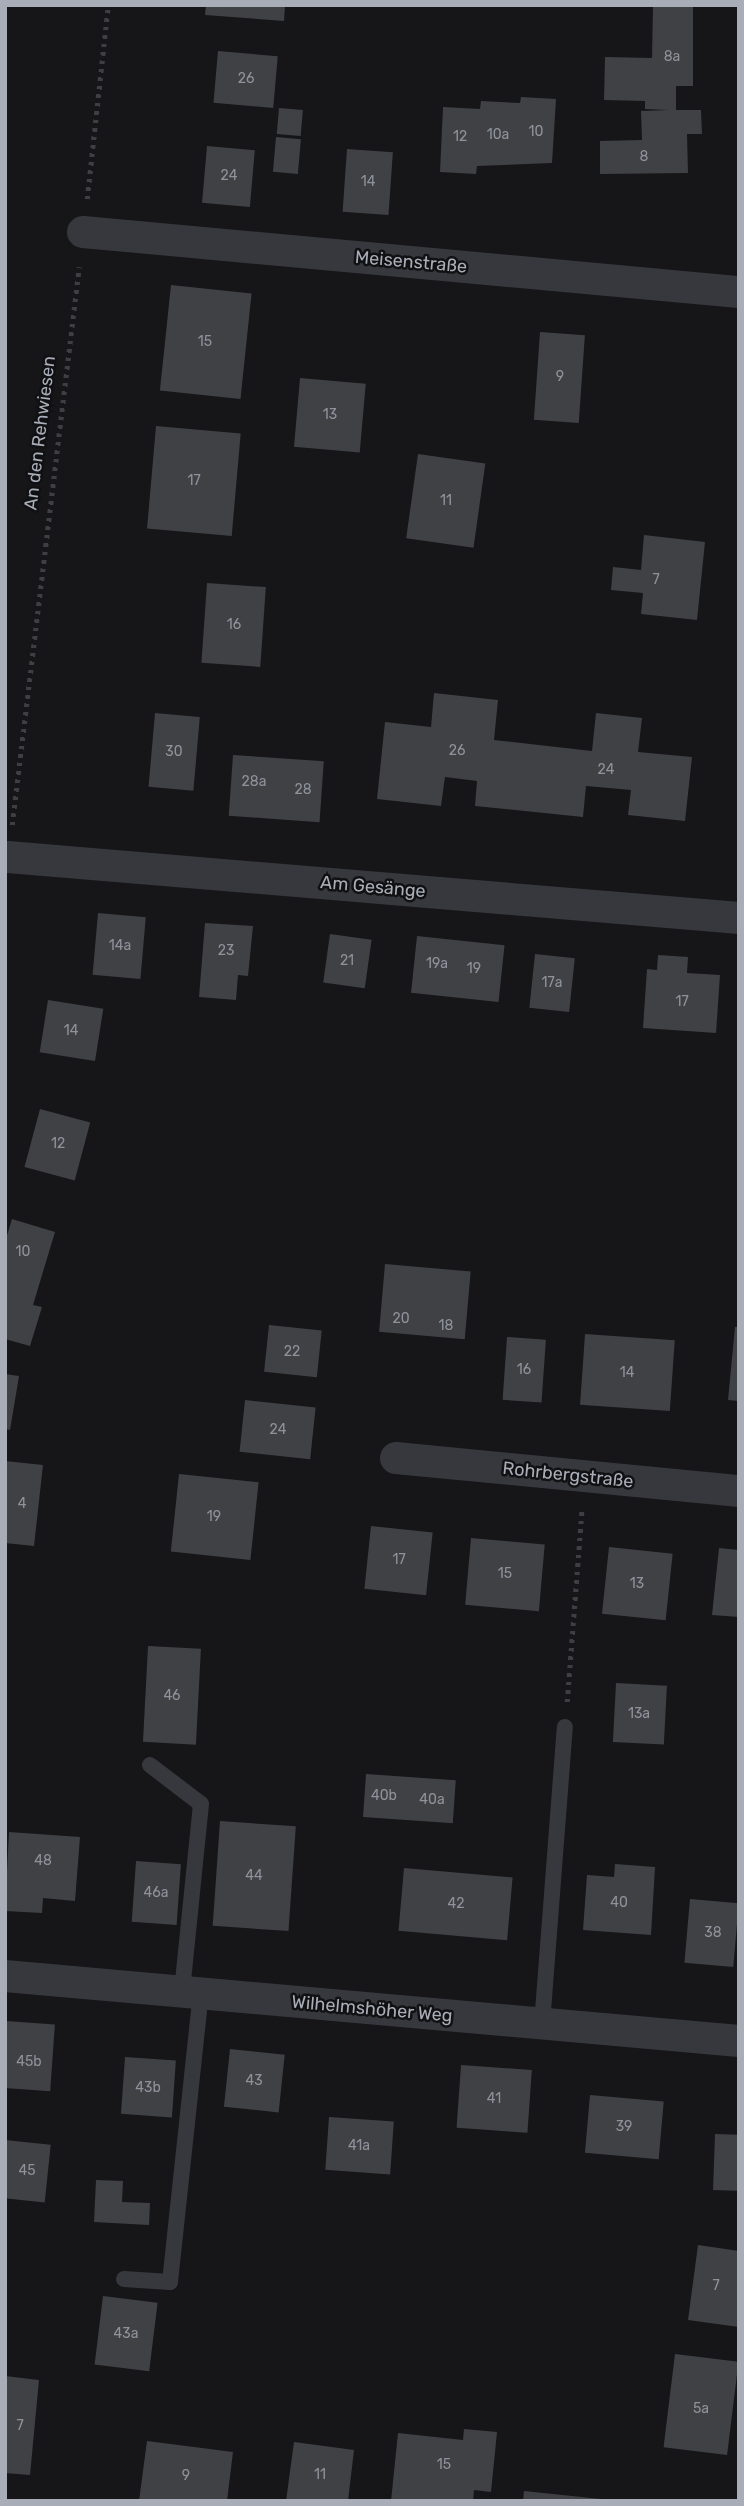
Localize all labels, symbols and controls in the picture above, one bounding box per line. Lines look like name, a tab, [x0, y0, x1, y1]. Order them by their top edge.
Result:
house number: 8a	[664, 49, 680, 65]
house number: 26	[238, 71, 254, 87]
house number: 10	[529, 124, 543, 140]
house number: 10a	[487, 127, 509, 143]
house number: 12	[453, 129, 467, 145]
house number: 8	[640, 149, 648, 165]
house number: 24	[221, 168, 237, 184]
house number: 14	[361, 174, 375, 190]
street label: Meisenstraße	[354, 246, 468, 278]
house number: 15	[198, 334, 212, 350]
street label: An den Rehwiesen	[20, 355, 60, 511]
house number: 9	[556, 369, 564, 385]
house number: 13	[323, 407, 337, 423]
house number: 17	[187, 473, 201, 489]
house number: 11	[440, 493, 452, 509]
house number: 7	[652, 572, 660, 588]
house number: 16	[227, 617, 241, 633]
house number: 26	[449, 743, 465, 759]
house number: 30	[165, 744, 183, 760]
house number: 24	[598, 762, 614, 778]
house number: 28a	[242, 774, 266, 790]
house number: 28	[294, 782, 312, 798]
street label: Am Gesänge	[319, 872, 427, 902]
house number: 14a	[109, 938, 131, 954]
house number: 23	[218, 943, 234, 959]
house number: 21	[340, 953, 354, 969]
house number: 19a	[426, 956, 448, 972]
house number: 19	[467, 961, 481, 977]
house number: 17a	[542, 975, 562, 991]
house number: 17	[675, 994, 689, 1010]
house number: 14	[64, 1023, 78, 1039]
house number: 12	[51, 1136, 65, 1152]
house number: 10	[16, 1244, 30, 1260]
house number: 20	[392, 1311, 410, 1327]
house number: 18	[439, 1318, 453, 1334]
house number: 22	[284, 1344, 300, 1360]
house number: 16	[517, 1362, 531, 1378]
house number: 14	[620, 1365, 634, 1381]
house number: 24	[270, 1422, 286, 1438]
street label: Rohrbergstraße	[501, 1457, 635, 1493]
house number: 4	[18, 1496, 26, 1512]
house number: 19	[207, 1509, 221, 1525]
house number: 17	[392, 1552, 406, 1568]
house number: 15	[498, 1566, 512, 1582]
house number: 13	[630, 1576, 644, 1592]
house number: 46	[163, 1688, 181, 1704]
house number: 13a	[628, 1706, 650, 1722]
house number: 40b	[371, 1788, 397, 1804]
house number: 40a	[419, 1792, 445, 1808]
house number: 48	[34, 1853, 52, 1869]
house number: 44	[245, 1868, 263, 1884]
house number: 46a	[144, 1885, 168, 1901]
house number: 40	[610, 1895, 628, 1911]
house number: 42	[448, 1896, 464, 1912]
house number: 38	[704, 1925, 722, 1941]
street label: Wilhelmshöher Weg	[290, 1991, 454, 2027]
house number: 45b	[16, 2054, 42, 2070]
house number: 43	[245, 2073, 263, 2089]
house number: 43b	[135, 2080, 161, 2096]
house number: 41	[487, 2091, 501, 2107]
house number: 39	[616, 2119, 632, 2135]
house number: 41a	[348, 2138, 370, 2154]
house number: 45	[18, 2163, 36, 2179]
house number: 7	[712, 2278, 720, 2294]
house number: 43a	[114, 2326, 138, 2342]
house number: 5a	[693, 2401, 709, 2417]
house number: 7	[16, 2418, 24, 2434]
house number: 15	[437, 2457, 451, 2473]
house number: 11	[314, 2467, 326, 2483]
house number: 9	[182, 2468, 190, 2484]

